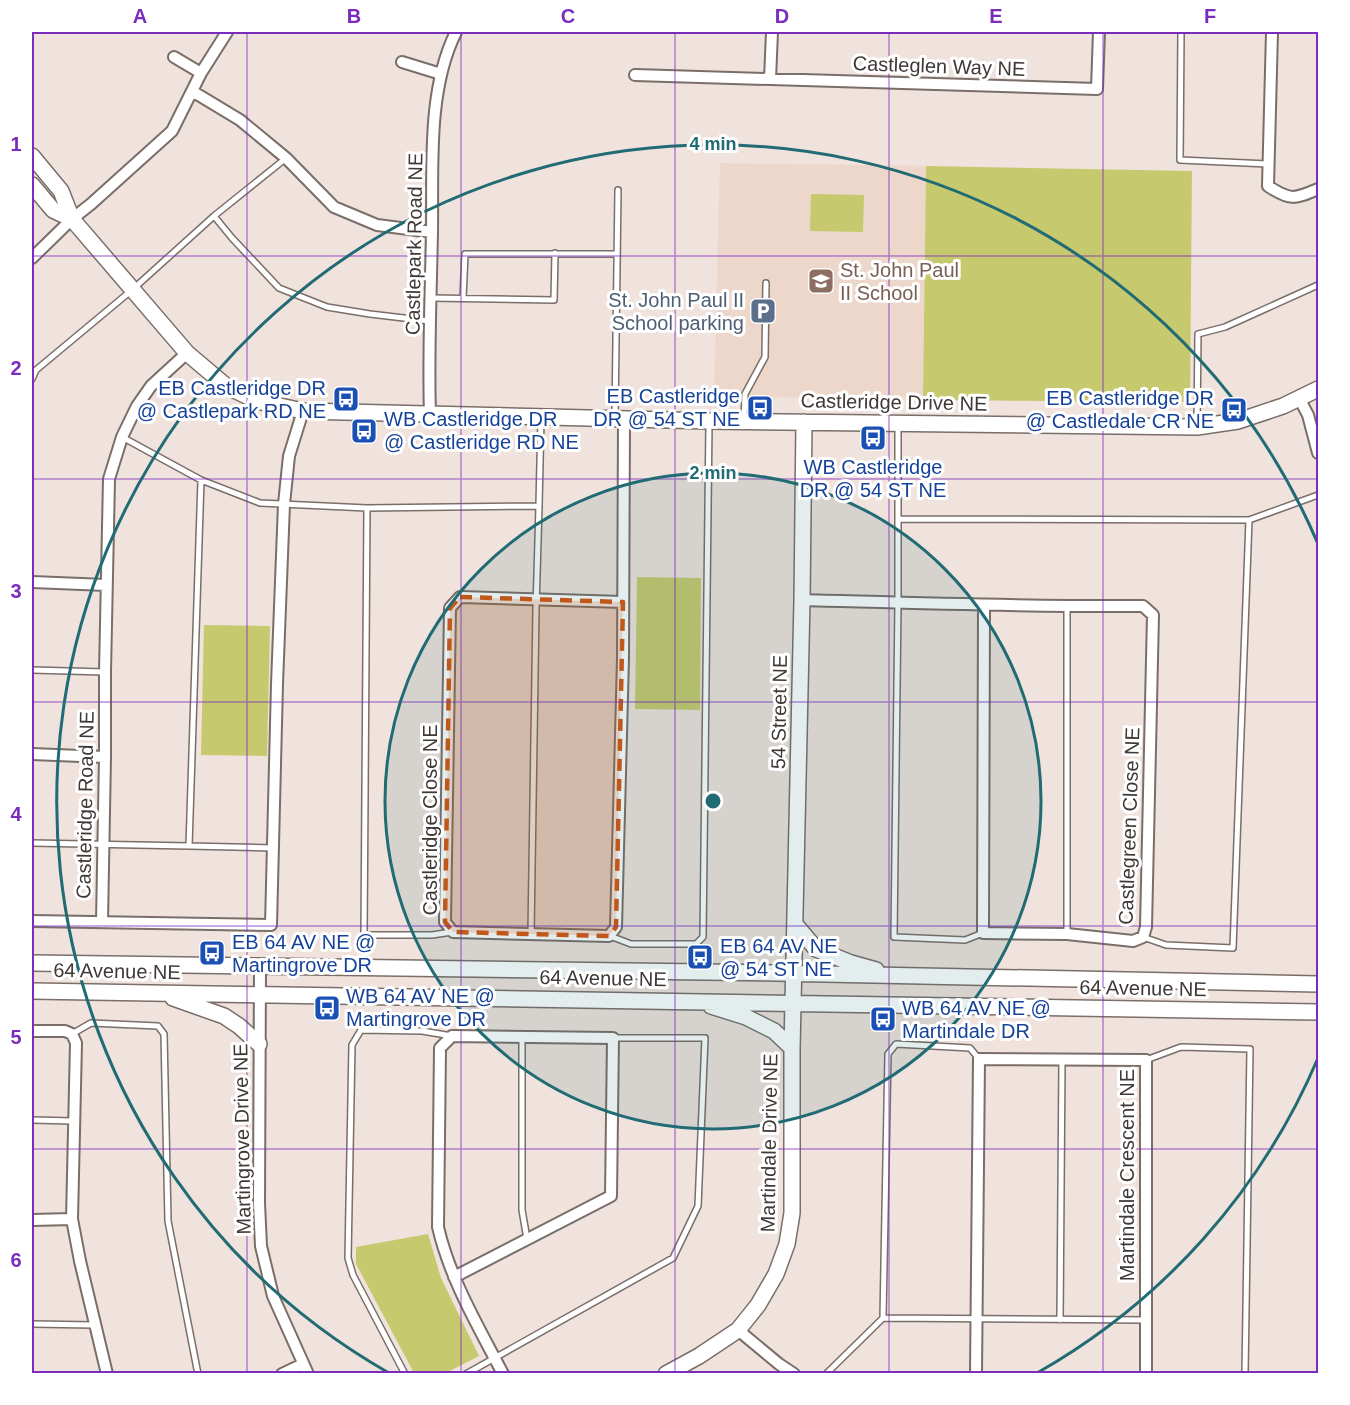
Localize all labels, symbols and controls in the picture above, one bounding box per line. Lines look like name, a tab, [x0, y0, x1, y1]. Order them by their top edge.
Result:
text: A	[133, 5, 147, 27]
text: B	[347, 5, 361, 27]
text: C	[561, 5, 575, 27]
text: D	[775, 5, 789, 27]
text: E	[989, 5, 1003, 27]
text: F	[1204, 5, 1216, 27]
street label: Castleglen Way NE	[852, 52, 1026, 80]
text: 1	[10, 133, 22, 155]
text: 4 min	[689, 134, 737, 154]
street label: Castlepark Road NE	[401, 153, 427, 335]
place label: St. John Paul II School	[840, 259, 959, 304]
school or university icon: St. John Paul II School	[806, 266, 836, 296]
place label: St. John Paul II School parking	[608, 289, 744, 334]
parking icon: St. John Paul II School parking	[748, 296, 778, 326]
text: 2	[10, 357, 22, 379]
place label: EB Castleridge DR @ Castlepark RD NE	[137, 377, 326, 422]
bus stop icon: EB Castleridge DR @ Castlepark RD NE	[331, 384, 361, 414]
place label: EB Castleridge DR @ 54 ST NE	[593, 385, 740, 430]
place label: EB Castleridge DR @ Castledale CR NE	[1026, 387, 1214, 432]
street label: Castleridge Drive NE	[800, 389, 988, 415]
bus stop icon: EB Castleridge DR @ 54 ST NE	[745, 393, 775, 423]
bus stop icon: EB Castleridge DR @ Castledale CR NE	[1219, 395, 1249, 425]
place label: WB Castleridge DR @ Castleridge RD NE	[384, 408, 579, 453]
bus stop icon: WB Castleridge DR @ Castleridge RD NE	[349, 416, 379, 446]
bus stop icon: WB Castleridge DR @ 54 ST NE	[858, 423, 888, 453]
place label: WB Castleridge DR @ 54 ST NE	[800, 456, 946, 501]
text: 2 min	[689, 463, 737, 483]
text: 3	[10, 580, 22, 602]
street label: 54 Street NE	[767, 655, 791, 769]
street label: Castleridge Road NE	[72, 711, 98, 899]
street label: Castleridge Close NE	[419, 724, 441, 916]
street label: Castlegreen Close NE	[1115, 727, 1143, 925]
centre of rings	[703, 791, 723, 811]
text: 4	[10, 803, 22, 825]
place label: EB 64 AV NE @ Martingrove DR	[232, 931, 375, 976]
place label: EB 64 AV NE @ 54 ST NE	[720, 935, 837, 980]
bus stop icon: EB 64 AV NE @ Martingrove DR	[197, 938, 227, 968]
bus stop icon: EB 64 AV NE @ 54 ST NE	[685, 942, 715, 972]
street label: 64 Avenue NE	[53, 959, 181, 983]
street label: 64 Avenue NE	[539, 966, 667, 990]
street label: 64 Avenue NE	[1079, 976, 1207, 1000]
place label: WB 64 AV NE @ Martingrove DR	[346, 985, 495, 1030]
bus stop icon: WB 64 AV NE @ Martingrove DR	[312, 993, 342, 1023]
place label: WB 64 AV NE @ Martindale DR	[902, 997, 1051, 1042]
bus stop icon: WB 64 AV NE @ Martindale DR	[868, 1004, 898, 1034]
text: 5	[10, 1026, 22, 1048]
street label: Martingrove Drive NE	[229, 1043, 255, 1235]
street label: Martindale Drive NE	[756, 1053, 782, 1233]
street label: Martindale Crescent NE	[1116, 1069, 1138, 1281]
text: 6	[10, 1249, 22, 1271]

